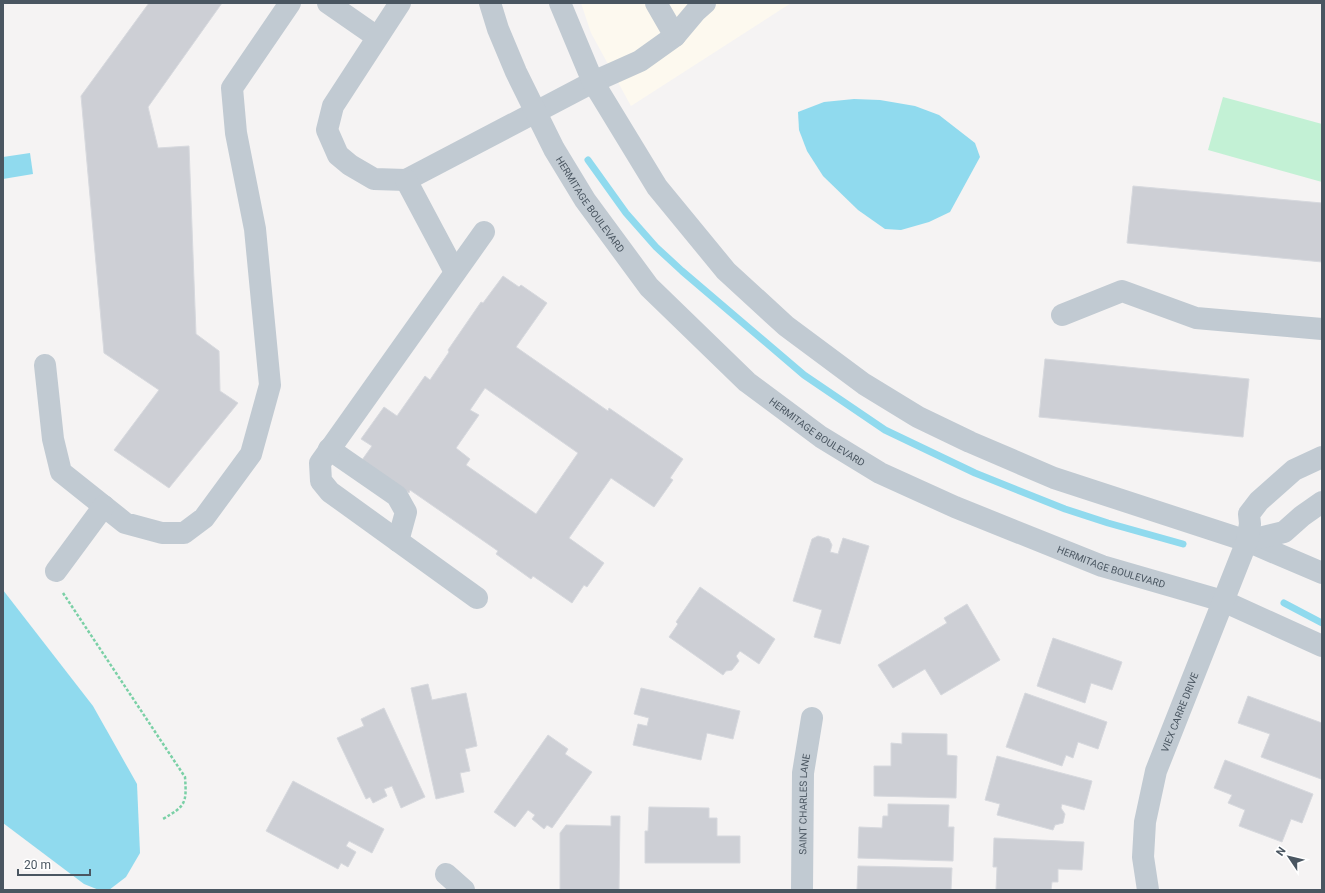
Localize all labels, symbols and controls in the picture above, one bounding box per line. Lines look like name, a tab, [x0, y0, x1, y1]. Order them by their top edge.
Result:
street label: HERMITAGE BOULEVARD	[554, 155, 627, 255]
street label: HERMITAGE BOULEVARD	[767, 396, 867, 468]
street label: HERMITAGE BOULEVARD	[1056, 544, 1167, 590]
street label: VIEX CARRE DRIVE	[1159, 671, 1201, 754]
street label: SAINT CHARLES LANE	[797, 753, 812, 855]
north arrow	[1269, 837, 1309, 877]
text: N	[1274, 844, 1289, 858]
scale bar	[18, 851, 90, 877]
text: 20 m	[24, 858, 51, 872]

